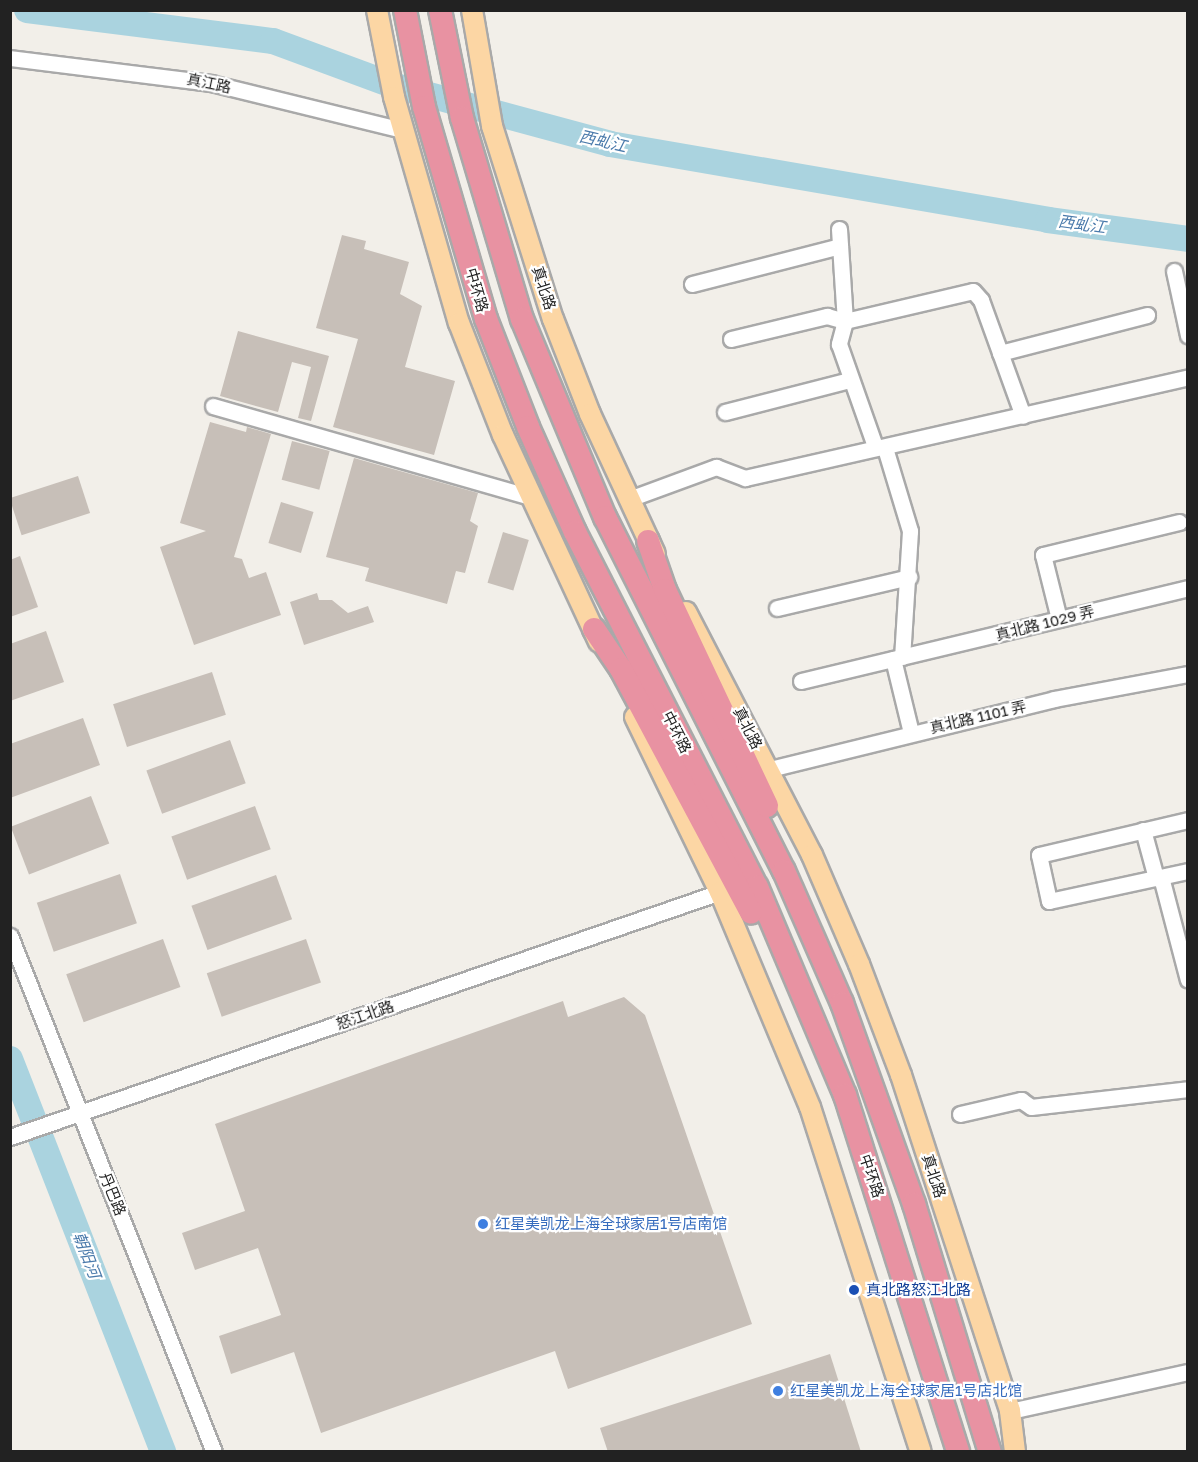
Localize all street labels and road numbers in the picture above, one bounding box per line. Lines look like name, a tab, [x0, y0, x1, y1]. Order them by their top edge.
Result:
street label: 真江路	[185, 70, 233, 96]
street label: 真北路	[528, 264, 560, 312]
street label: 中环路	[462, 266, 492, 314]
street label: 真北路 1029 弄	[993, 602, 1097, 644]
street label: 真北路 1101 弄	[928, 697, 1028, 737]
street label: 真北路	[730, 704, 766, 752]
street label: 中环路	[659, 708, 695, 756]
street label: 怒江北路	[334, 997, 396, 1033]
street label: 中环路	[856, 1152, 888, 1200]
street label: 真北路	[918, 1152, 950, 1200]
street label: 丹巴路	[96, 1170, 130, 1218]

